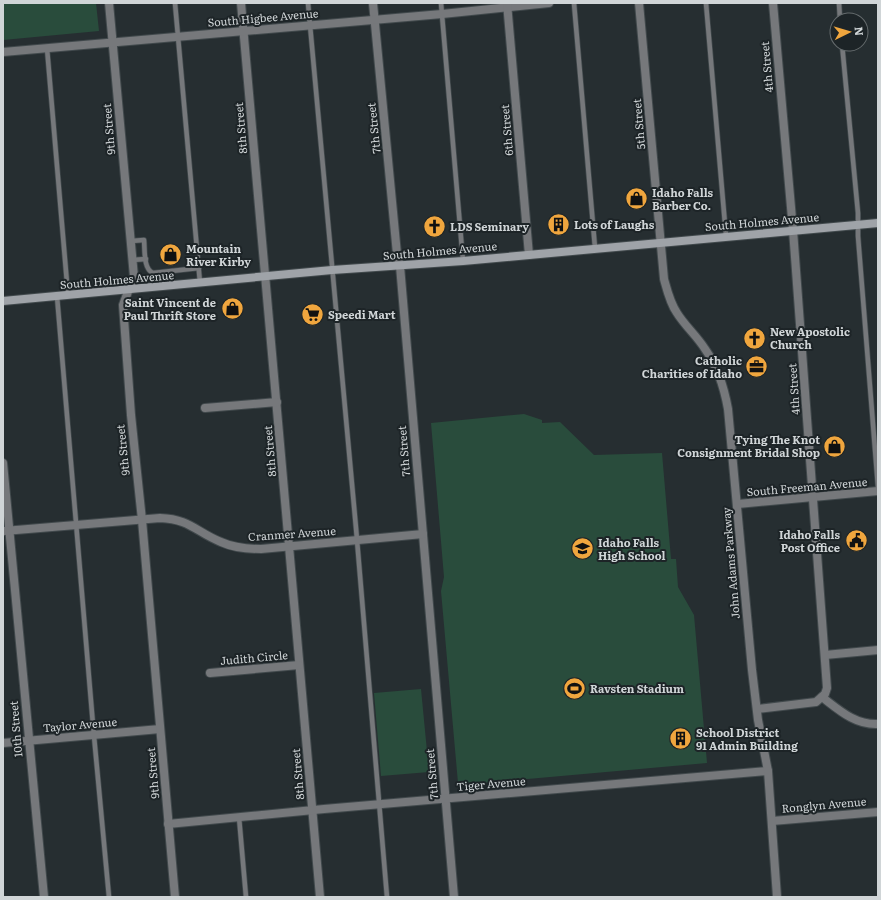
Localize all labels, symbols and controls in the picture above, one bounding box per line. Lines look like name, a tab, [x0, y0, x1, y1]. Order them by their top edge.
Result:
street label: South Higbee Avenue	[207, 4, 319, 30]
north arrow	[829, 12, 869, 52]
text: N	[852, 26, 868, 36]
street label: 4th Street	[756, 40, 776, 93]
street label: 5th Street	[628, 97, 648, 150]
street label: 8th Street	[230, 101, 250, 154]
street label: 7th Street	[362, 101, 384, 154]
street label: 9th Street	[98, 102, 118, 155]
street label: 6th Street	[496, 103, 516, 156]
place label: Idaho Falls Barber Co.	[652, 184, 714, 213]
shop icon: Idaho Falls Barber Co.	[623, 186, 649, 212]
street label: South Holmes Avenue	[704, 208, 820, 234]
building icon: Lots of Laughs	[546, 212, 572, 238]
church icon: LDS Seminary	[421, 214, 447, 240]
place label: Lots of Laughs	[574, 216, 655, 232]
place label: LDS Seminary	[450, 218, 529, 234]
street label: South Holmes Avenue	[382, 237, 498, 263]
place label: Mountain River Kirby	[186, 240, 251, 269]
shop icon: Mountain River Kirby	[157, 242, 183, 268]
street label: South Holmes Avenue	[59, 266, 175, 292]
place label: Saint Vincent de Paul Thrift Store	[124, 294, 216, 323]
shop icon: Saint Vincent de Paul Thrift Store	[219, 296, 245, 322]
supermarket icon: Speedi Mart	[300, 302, 326, 328]
place label: Speedi Mart	[328, 306, 396, 322]
place label: New Apostolic Church	[770, 323, 850, 352]
church icon: New Apostolic Church	[741, 325, 767, 351]
place label: Catholic Charities of Idaho	[642, 352, 742, 381]
office icon: Catholic Charities of Idaho	[744, 354, 770, 380]
street label: 4th Street	[783, 362, 803, 415]
street label: 9th Street	[111, 423, 133, 476]
street label: 8th Street	[259, 424, 279, 477]
street label: 7th Street	[393, 424, 413, 477]
place label: Tying The Knot Consignment Bridal Shop	[677, 431, 820, 460]
shop icon: Tying The Knot Consignment Bridal Shop	[822, 433, 848, 459]
street label: South Freeman Avenue	[746, 473, 868, 499]
street label: John Adams Parkway	[717, 506, 743, 620]
street label: Cranmer Avenue	[247, 522, 337, 544]
place label: Idaho Falls Post Office	[779, 526, 841, 555]
public building icon: Idaho Falls Post Office	[843, 528, 869, 554]
place label: Idaho Falls High School	[598, 534, 666, 563]
school or university icon: Idaho Falls High School	[570, 536, 596, 562]
street label: Judith Circle	[219, 646, 289, 668]
sports icon: Ravsten Stadium	[562, 676, 588, 702]
place label: Ravsten Stadium	[590, 680, 684, 696]
street label: 10th Street	[5, 700, 25, 758]
street label: Taylor Avenue	[42, 713, 118, 735]
place label: School District 91 Admin Building	[696, 724, 798, 753]
building icon: School District 91 Admin Building	[668, 726, 694, 752]
street label: 9th Street	[142, 746, 162, 799]
street label: 8th Street	[287, 747, 307, 800]
street label: 7th Street	[421, 747, 441, 800]
street label: Tiger Avenue	[456, 772, 526, 794]
street label: Ronglyn Avenue	[781, 792, 867, 816]

